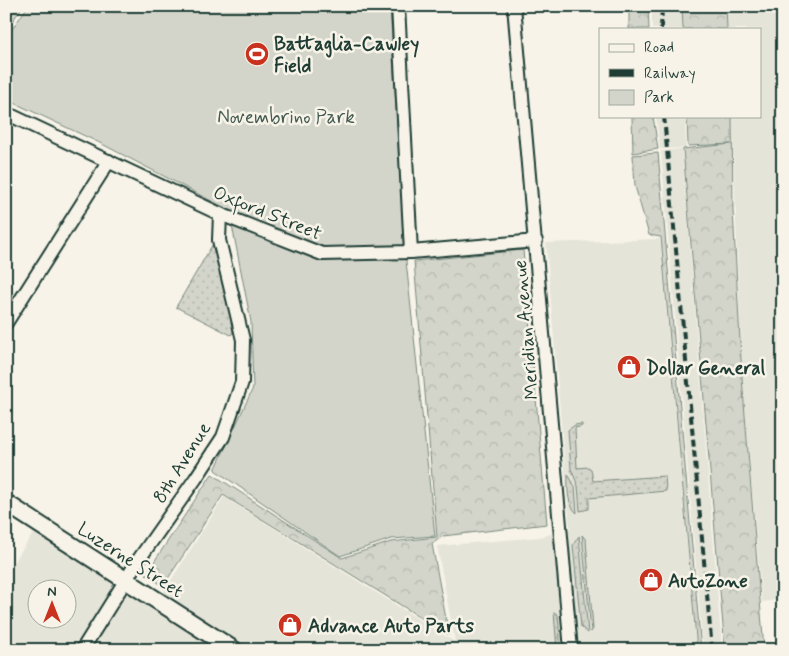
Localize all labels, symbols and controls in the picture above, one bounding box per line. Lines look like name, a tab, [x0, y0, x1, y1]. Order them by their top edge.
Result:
legend	[599, 28, 762, 118]
place label: Battaglia-Cawley Field	[274, 32, 419, 79]
text: Road	[644, 38, 674, 58]
sports icon: Battaglia-Cawley Field	[244, 41, 270, 67]
text: Railway	[644, 64, 696, 84]
text: Park	[644, 88, 674, 108]
park label: Novembrino Park	[217, 105, 355, 130]
street label: Oxford Street	[208, 180, 325, 249]
street label: Meridian Avenue	[508, 259, 545, 401]
shop icon: Dollar General	[616, 354, 642, 380]
place label: Dollar General	[646, 356, 766, 381]
street label: 8th Avenue	[147, 417, 217, 508]
street label: Luzerne Street	[72, 517, 188, 604]
shop icon: AutoZone	[638, 567, 664, 593]
place label: AutoZone	[668, 569, 748, 594]
north arrow	[28, 578, 78, 628]
text: N	[47, 583, 57, 601]
shop icon: Advance Auto Parts	[277, 612, 303, 638]
place label: Advance Auto Parts	[308, 614, 475, 639]

